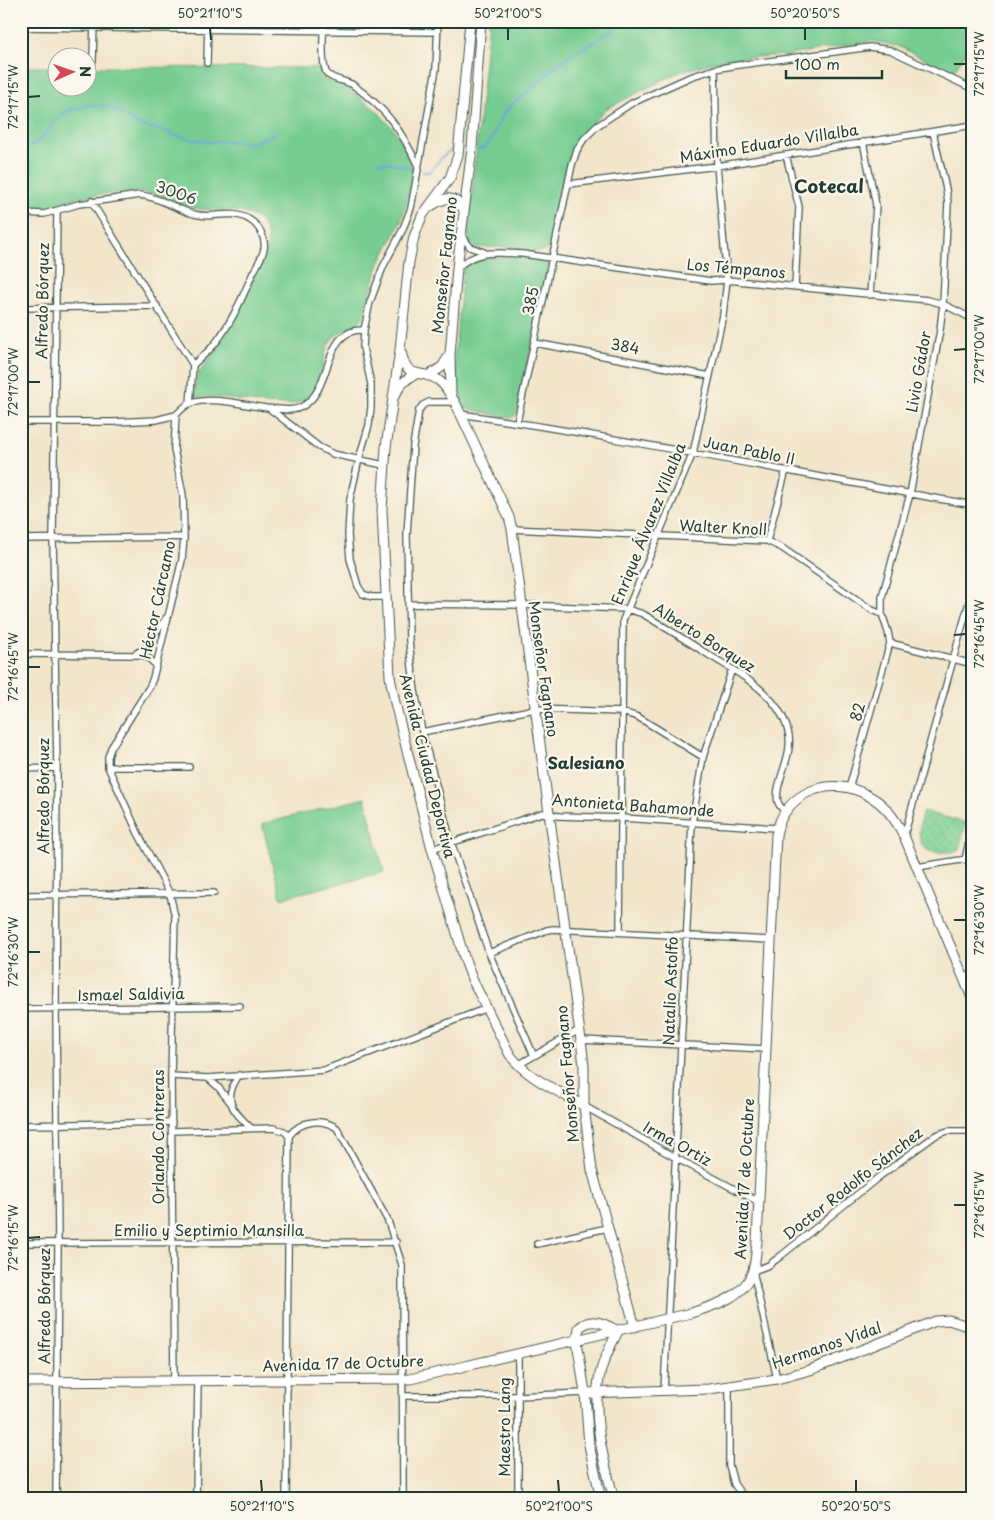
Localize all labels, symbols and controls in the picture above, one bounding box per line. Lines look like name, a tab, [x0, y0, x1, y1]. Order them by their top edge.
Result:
text: 50°21'10"S	[178, 4, 242, 22]
text: 50°21'00"S	[474, 4, 542, 22]
text: 50°20'50"S	[770, 4, 840, 22]
text: 72°17'15"W	[970, 31, 988, 97]
north arrow	[48, 48, 98, 98]
scale bar	[786, 48, 883, 80]
text: 100 m	[794, 52, 840, 75]
text: 72°17'15"W	[4, 64, 22, 130]
text: N	[75, 66, 96, 77]
street label: Máximo Eduardo Villalba	[678, 117, 860, 168]
district label: Cotecal	[794, 172, 864, 199]
street label: 3006	[152, 173, 201, 210]
street label: Monseñor Fagnano	[425, 195, 462, 334]
street label: Alfredo Bórquez	[29, 243, 54, 359]
street label: Los Témpanos	[686, 252, 787, 283]
street label: 385	[515, 284, 544, 317]
text: 72°17'00"W	[970, 314, 988, 384]
street label: Livio Gádor	[899, 329, 936, 414]
street label: 384	[609, 331, 642, 360]
text: 72°17'00"W	[4, 347, 22, 417]
street label: Juan Pablo II	[701, 429, 797, 470]
street label: Enrique Álvarez Villalba	[605, 439, 691, 608]
street label: Walter Knoll	[679, 513, 768, 540]
street label: Héctor Cárcamo	[133, 538, 180, 661]
street label: Alberto Borquez	[649, 596, 760, 677]
street label: Monseñor Fagnano	[524, 599, 565, 738]
text: 72°16'45"W	[970, 599, 988, 668]
text: 72°16'45"W	[4, 632, 22, 701]
street label: Avenida Ciudad Deportiva	[394, 671, 463, 861]
street label: 82	[843, 699, 870, 724]
street label: Alfredo Bórquez	[31, 738, 54, 854]
district label: Salesiano	[548, 750, 624, 774]
street label: Antonieta Bahamonde	[551, 787, 715, 822]
text: 72°16'30"W	[970, 884, 988, 955]
text: 72°16'30"W	[4, 916, 22, 987]
street label: Natalio Astolfo	[656, 936, 683, 1046]
street label: Ismael Saldivia	[77, 981, 185, 1006]
street label: Monseñor Fagnano	[549, 1005, 584, 1144]
street label: Orlando Contreras	[146, 1069, 169, 1204]
street label: Avenida 17 de Octubre	[728, 1098, 759, 1260]
street label: Irma Ortiz	[639, 1114, 716, 1171]
street label: Doctor Rodolfo Sánchez	[777, 1121, 927, 1245]
text: 72°16'15"W	[970, 1171, 988, 1238]
text: 72°16'15"W	[4, 1204, 22, 1271]
street label: Emilio y Septimio Mansilla	[114, 1218, 305, 1241]
street label: Alfredo Bórquez	[32, 1248, 55, 1364]
street label: Hermanos Vidal	[769, 1315, 884, 1374]
street label: Avenida 17 de Octubre	[262, 1348, 424, 1377]
street label: Maestro Lang	[492, 1377, 515, 1477]
text: 50°21'10"S	[230, 1497, 294, 1515]
text: 50°21'00"S	[525, 1497, 593, 1515]
text: 50°20'50"S	[821, 1497, 891, 1515]

